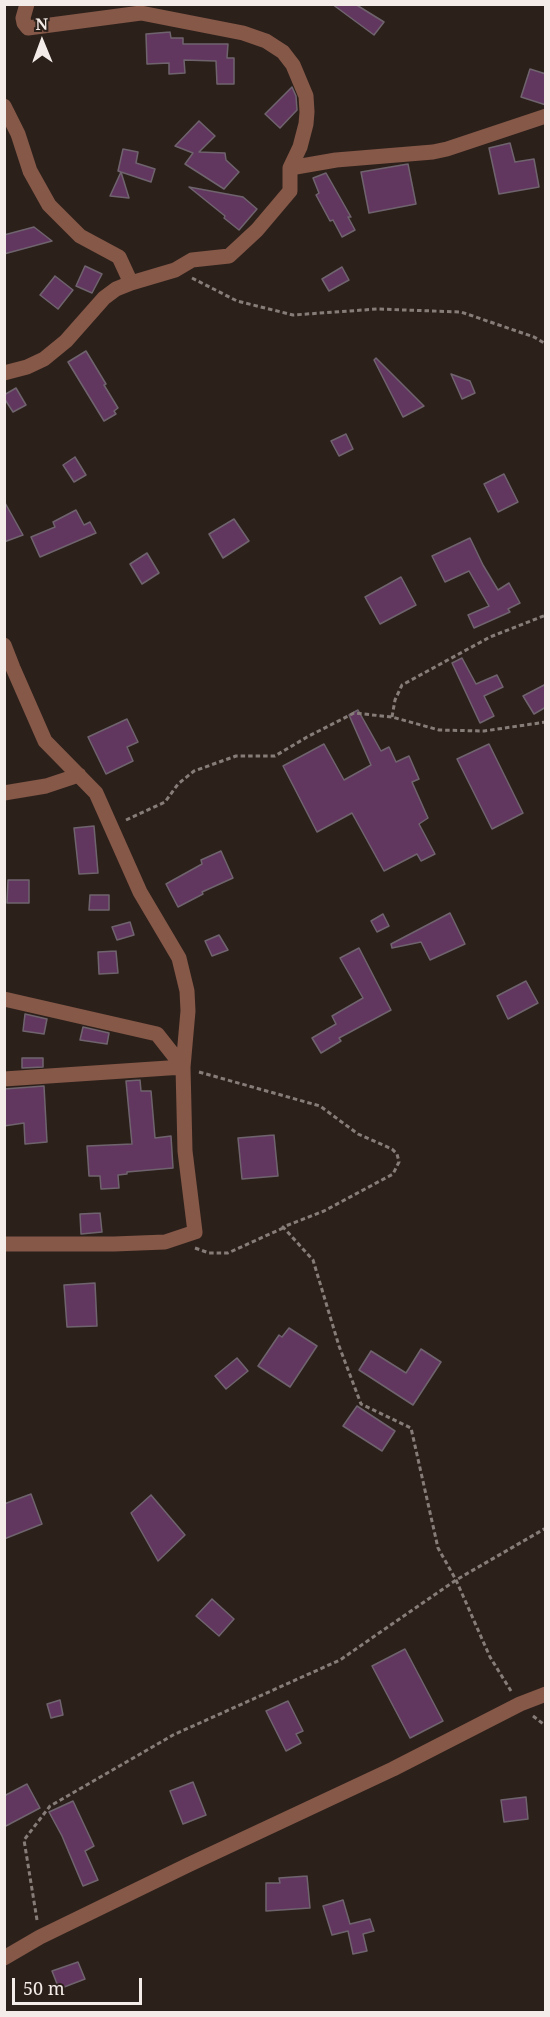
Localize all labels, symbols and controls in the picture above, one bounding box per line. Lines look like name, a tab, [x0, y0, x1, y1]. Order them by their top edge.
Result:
north arrow	[12, 12, 72, 72]
text: N	[35, 13, 48, 35]
scale bar	[15, 1966, 146, 2004]
text: 50 m	[23, 1976, 65, 2000]

